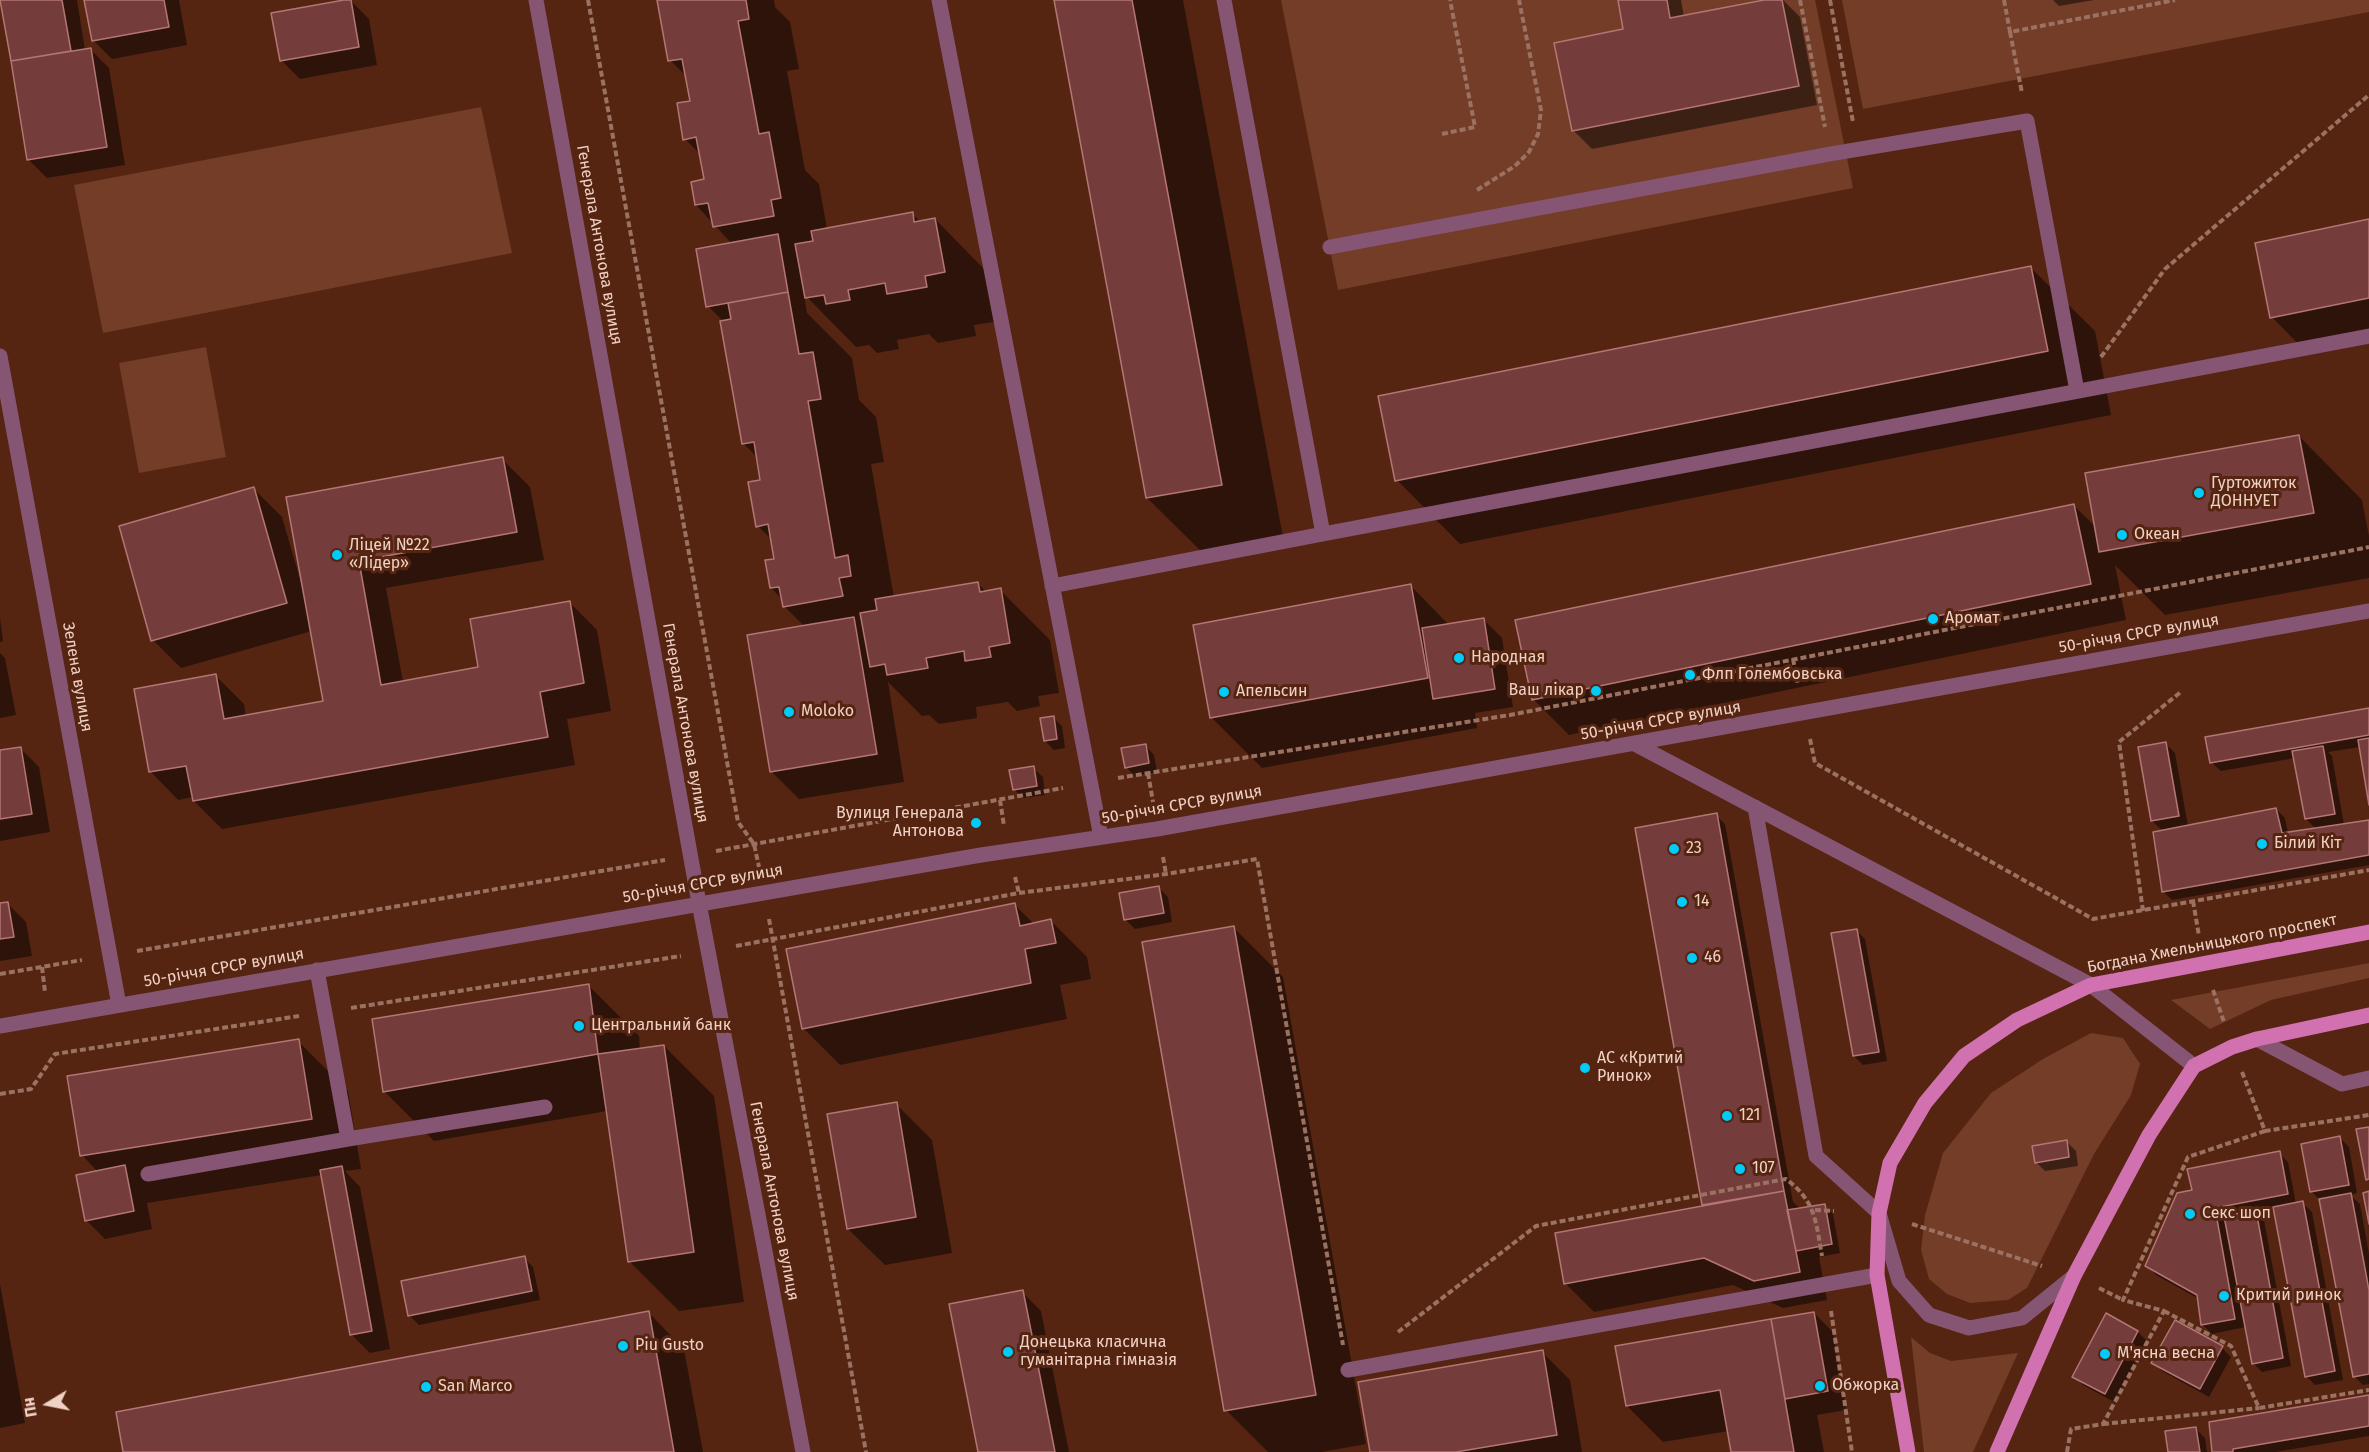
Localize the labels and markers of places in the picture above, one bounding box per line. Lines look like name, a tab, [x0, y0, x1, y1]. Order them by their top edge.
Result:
place label: Гуртожиток ДОННУЕТ	[2211, 474, 2296, 512]
marker: Гуртожиток ДОННУЕТ	[2192, 486, 2206, 500]
place label: Океан	[2134, 525, 2180, 545]
marker: Океан	[2115, 528, 2129, 542]
place label: Ліцей №22 «Лідер»	[349, 536, 430, 574]
marker: Ліцей №22 «Лідер»	[330, 548, 344, 562]
place label: Аромат	[1945, 609, 1999, 629]
marker: Аромат	[1926, 612, 1940, 626]
place label: Народная	[1471, 648, 1545, 668]
marker: Народная	[1452, 651, 1466, 665]
place label: Флп Голембовська	[1702, 665, 1842, 685]
marker: Флп Голембовська	[1683, 668, 1697, 682]
place label: Ваш лікар	[1509, 681, 1584, 701]
place label: Апельсин	[1236, 682, 1307, 702]
marker: Ваш лікар	[1589, 684, 1603, 698]
marker: Апельсин	[1217, 685, 1231, 699]
place label: Moloko	[801, 702, 854, 722]
marker: Moloko	[782, 705, 796, 719]
place label: Вулиця Генерала Антонова	[836, 804, 964, 842]
marker: Вулиця Генерала Антонова	[969, 816, 983, 830]
place label: Білий Кіт	[2274, 834, 2342, 854]
marker: Білий Кіт	[2255, 837, 2269, 851]
place label: 23	[1686, 839, 1702, 859]
marker: 23	[1667, 842, 1681, 856]
place label: 14	[1694, 892, 1709, 912]
marker: 14	[1675, 895, 1689, 909]
place label: 46	[1704, 948, 1721, 968]
marker: 46	[1685, 951, 1699, 965]
place label: Центральний банк	[591, 1016, 731, 1036]
marker: Центральний банк	[572, 1019, 586, 1033]
place label: АС «Критий Ринок»	[1597, 1049, 1683, 1087]
marker: АС «Критий Ринок»	[1578, 1061, 1592, 1075]
place label: 121	[1739, 1106, 1760, 1126]
marker: 121	[1720, 1109, 1734, 1123]
place label: 107	[1752, 1159, 1775, 1179]
marker: 107	[1733, 1162, 1747, 1176]
place label: Секс шоп	[2202, 1204, 2271, 1224]
marker: Секс шоп	[2183, 1207, 2197, 1221]
place label: Критий ринок	[2236, 1286, 2341, 1306]
marker: Критий ринок	[2217, 1289, 2231, 1303]
place label: Донецька класична гуманітарна гімназія	[1020, 1333, 1177, 1371]
place label: Piu Gusto	[635, 1336, 704, 1356]
marker: Piu Gusto	[616, 1339, 630, 1353]
place label: М'ясна весна	[2117, 1344, 2215, 1364]
marker: Донецька класична гуманітарна гімназія	[1001, 1345, 1015, 1359]
marker: М'ясна весна	[2098, 1347, 2112, 1361]
place label: Обжорка	[1832, 1376, 1899, 1396]
place label: San Marco	[438, 1377, 513, 1397]
marker: Обжорка	[1813, 1379, 1827, 1393]
marker: San Marco	[419, 1380, 433, 1394]

